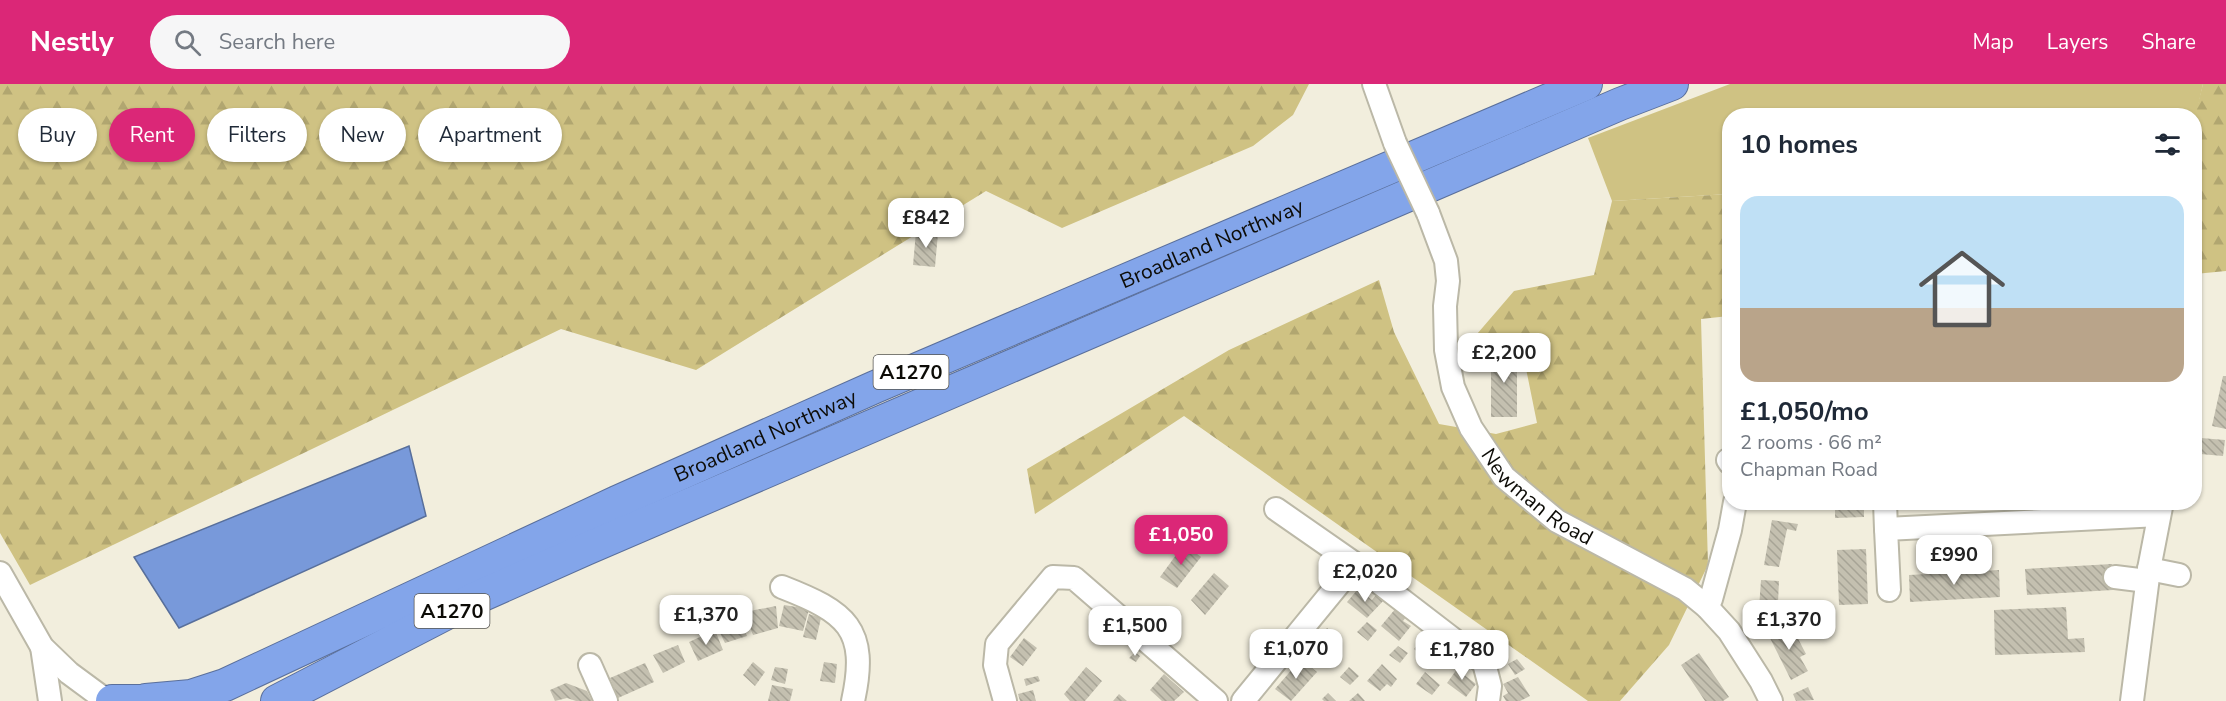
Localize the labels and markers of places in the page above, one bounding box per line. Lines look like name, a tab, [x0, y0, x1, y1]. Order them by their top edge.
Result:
pin: £842	[890, 198, 962, 249]
pin: £2,200	[1455, 333, 1553, 384]
pin: £1,050	[1132, 515, 1230, 566]
pin: £990	[1918, 535, 1990, 586]
pin: £2,020	[1316, 552, 1414, 603]
pin: £1,370	[657, 595, 755, 646]
pin: £1,370	[1740, 600, 1838, 651]
pin: £1,500	[1086, 606, 1184, 657]
pin: £1,070	[1247, 629, 1345, 680]
pin: £1,780	[1413, 630, 1511, 681]

